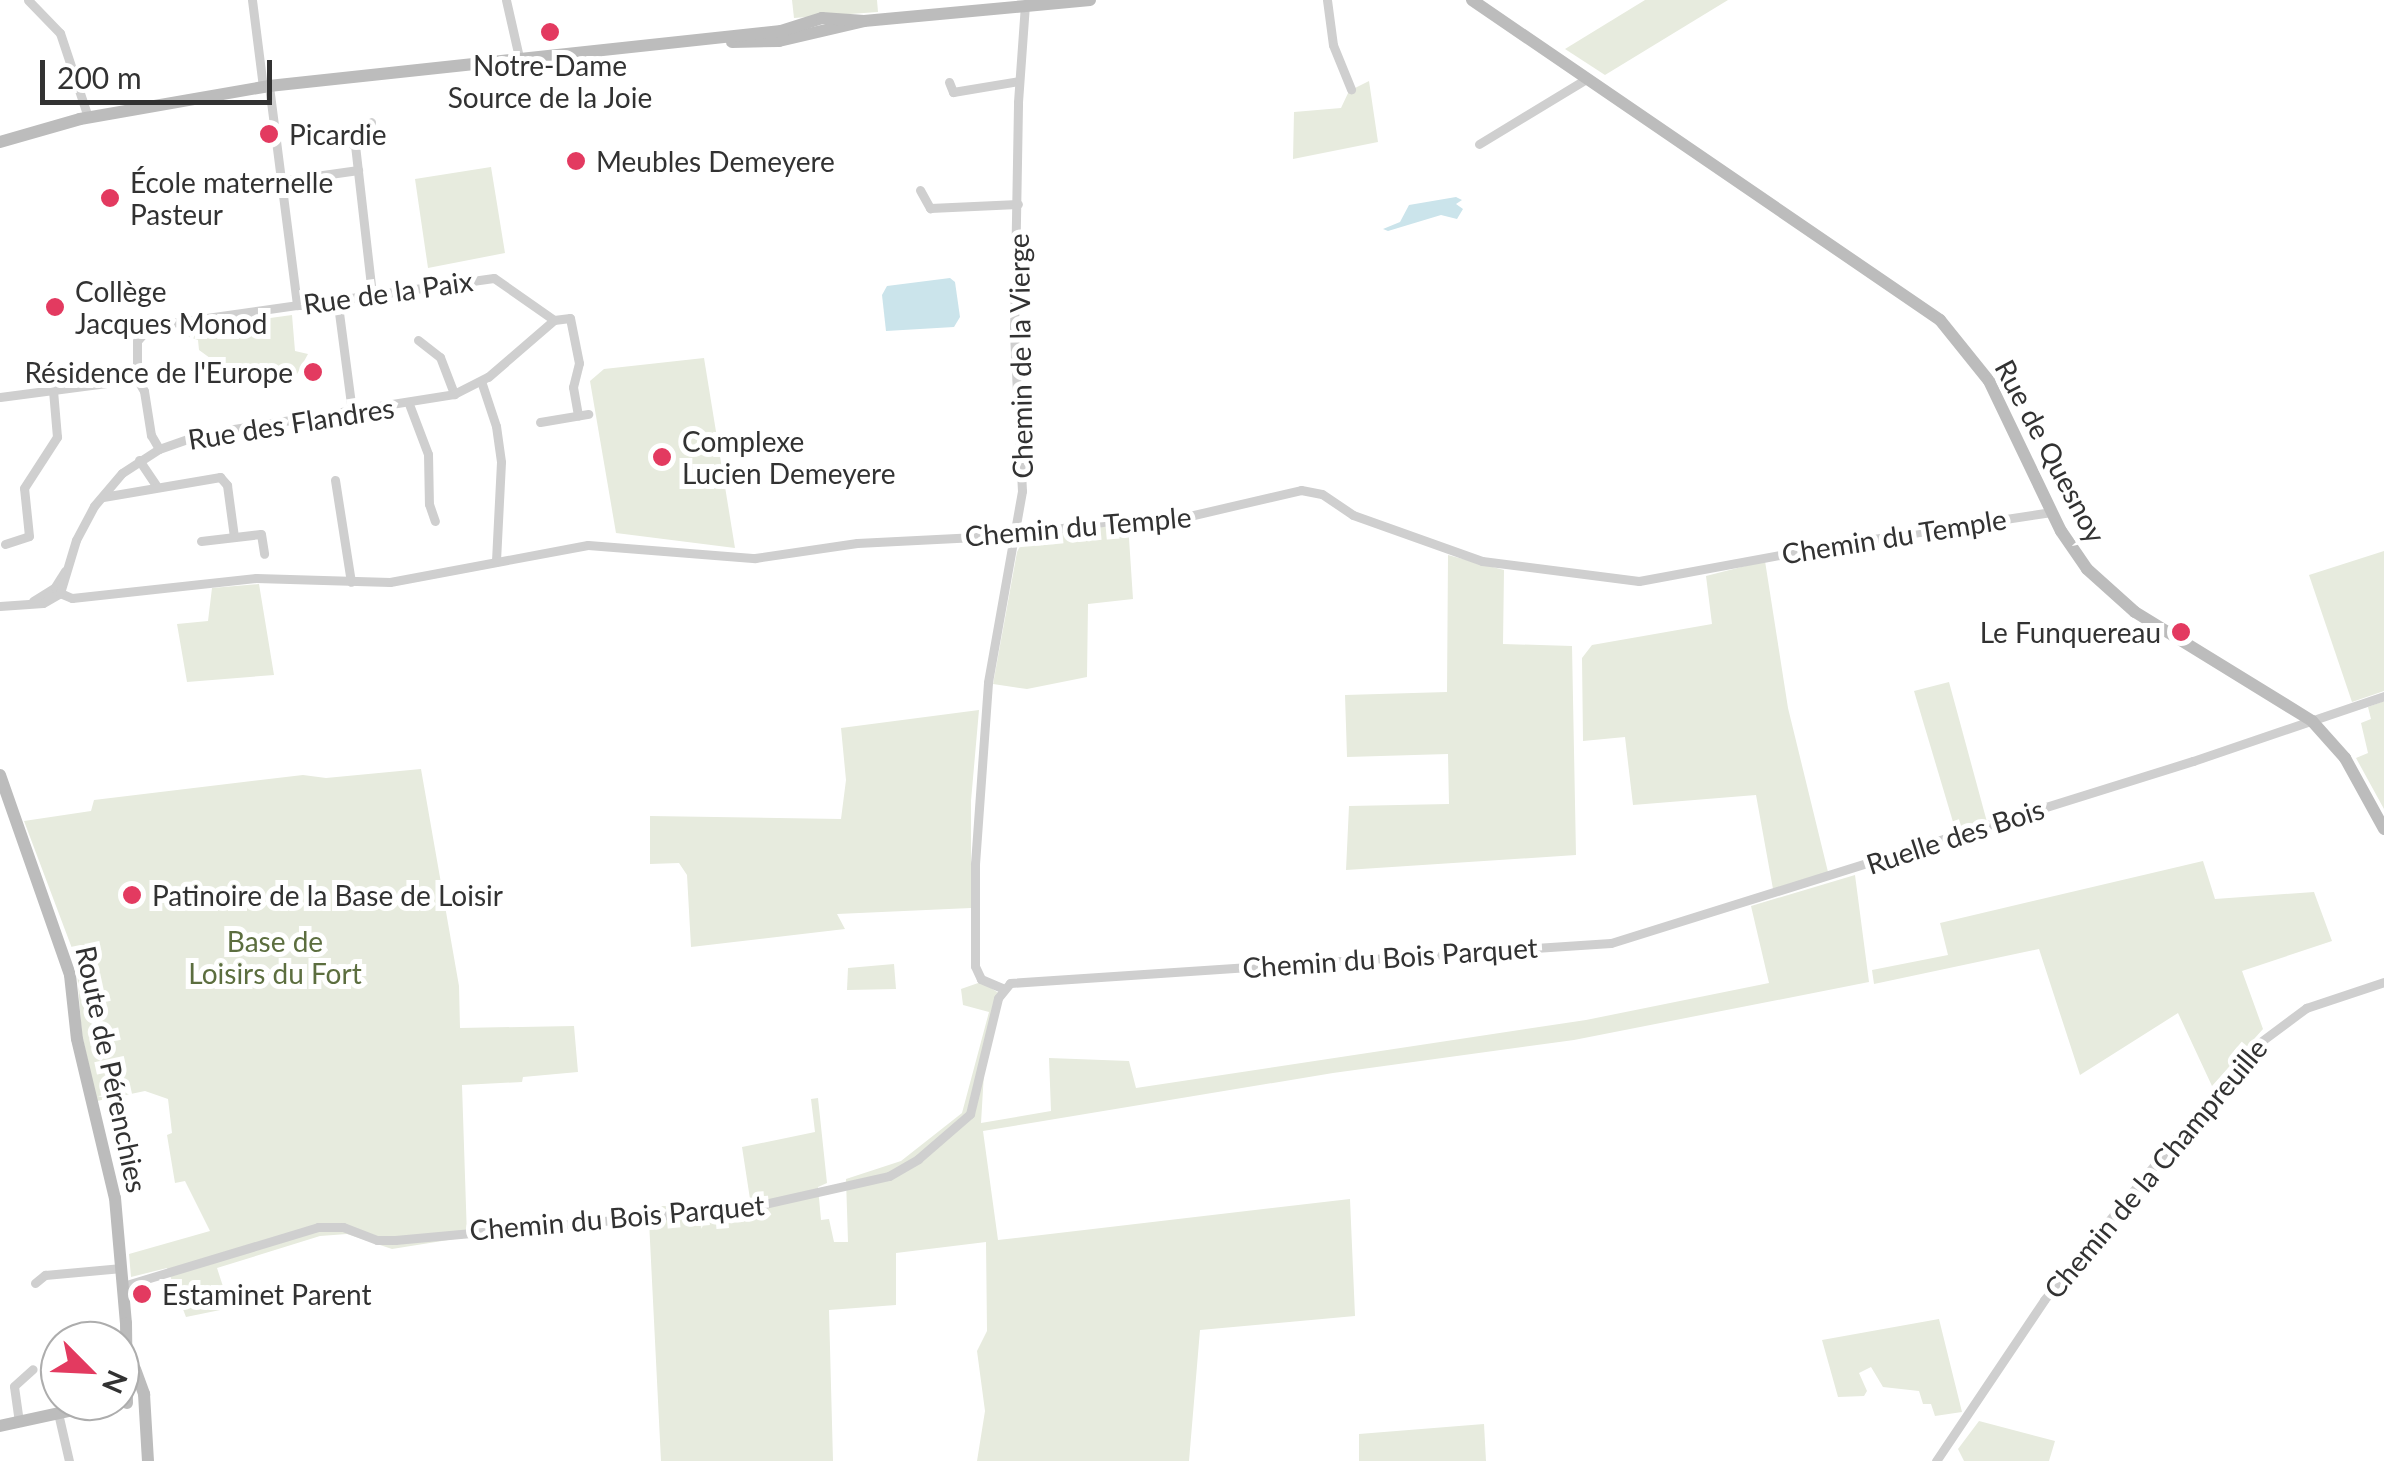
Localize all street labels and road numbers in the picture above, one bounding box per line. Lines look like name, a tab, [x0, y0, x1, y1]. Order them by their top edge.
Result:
street label: Chemin de la Vierge	[1001, 233, 1039, 479]
street label: Rue de la Paix	[301, 263, 475, 321]
street label: Rue de Quesnoy	[1989, 354, 2113, 548]
street label: Rue des Flandres	[186, 390, 396, 456]
street label: Chemin du Temple	[963, 499, 1193, 553]
street label: Chemin du Temple	[1779, 502, 2009, 570]
street label: Ruelle des Bois	[1862, 791, 2048, 881]
street label: Chemin du Bois Parquet	[1241, 930, 1539, 984]
street label: Route de Pérenchies	[69, 943, 155, 1195]
street label: Chemin de la Champreuille	[2036, 1031, 2274, 1305]
street label: Chemin du Bois Parquet	[468, 1187, 766, 1247]

